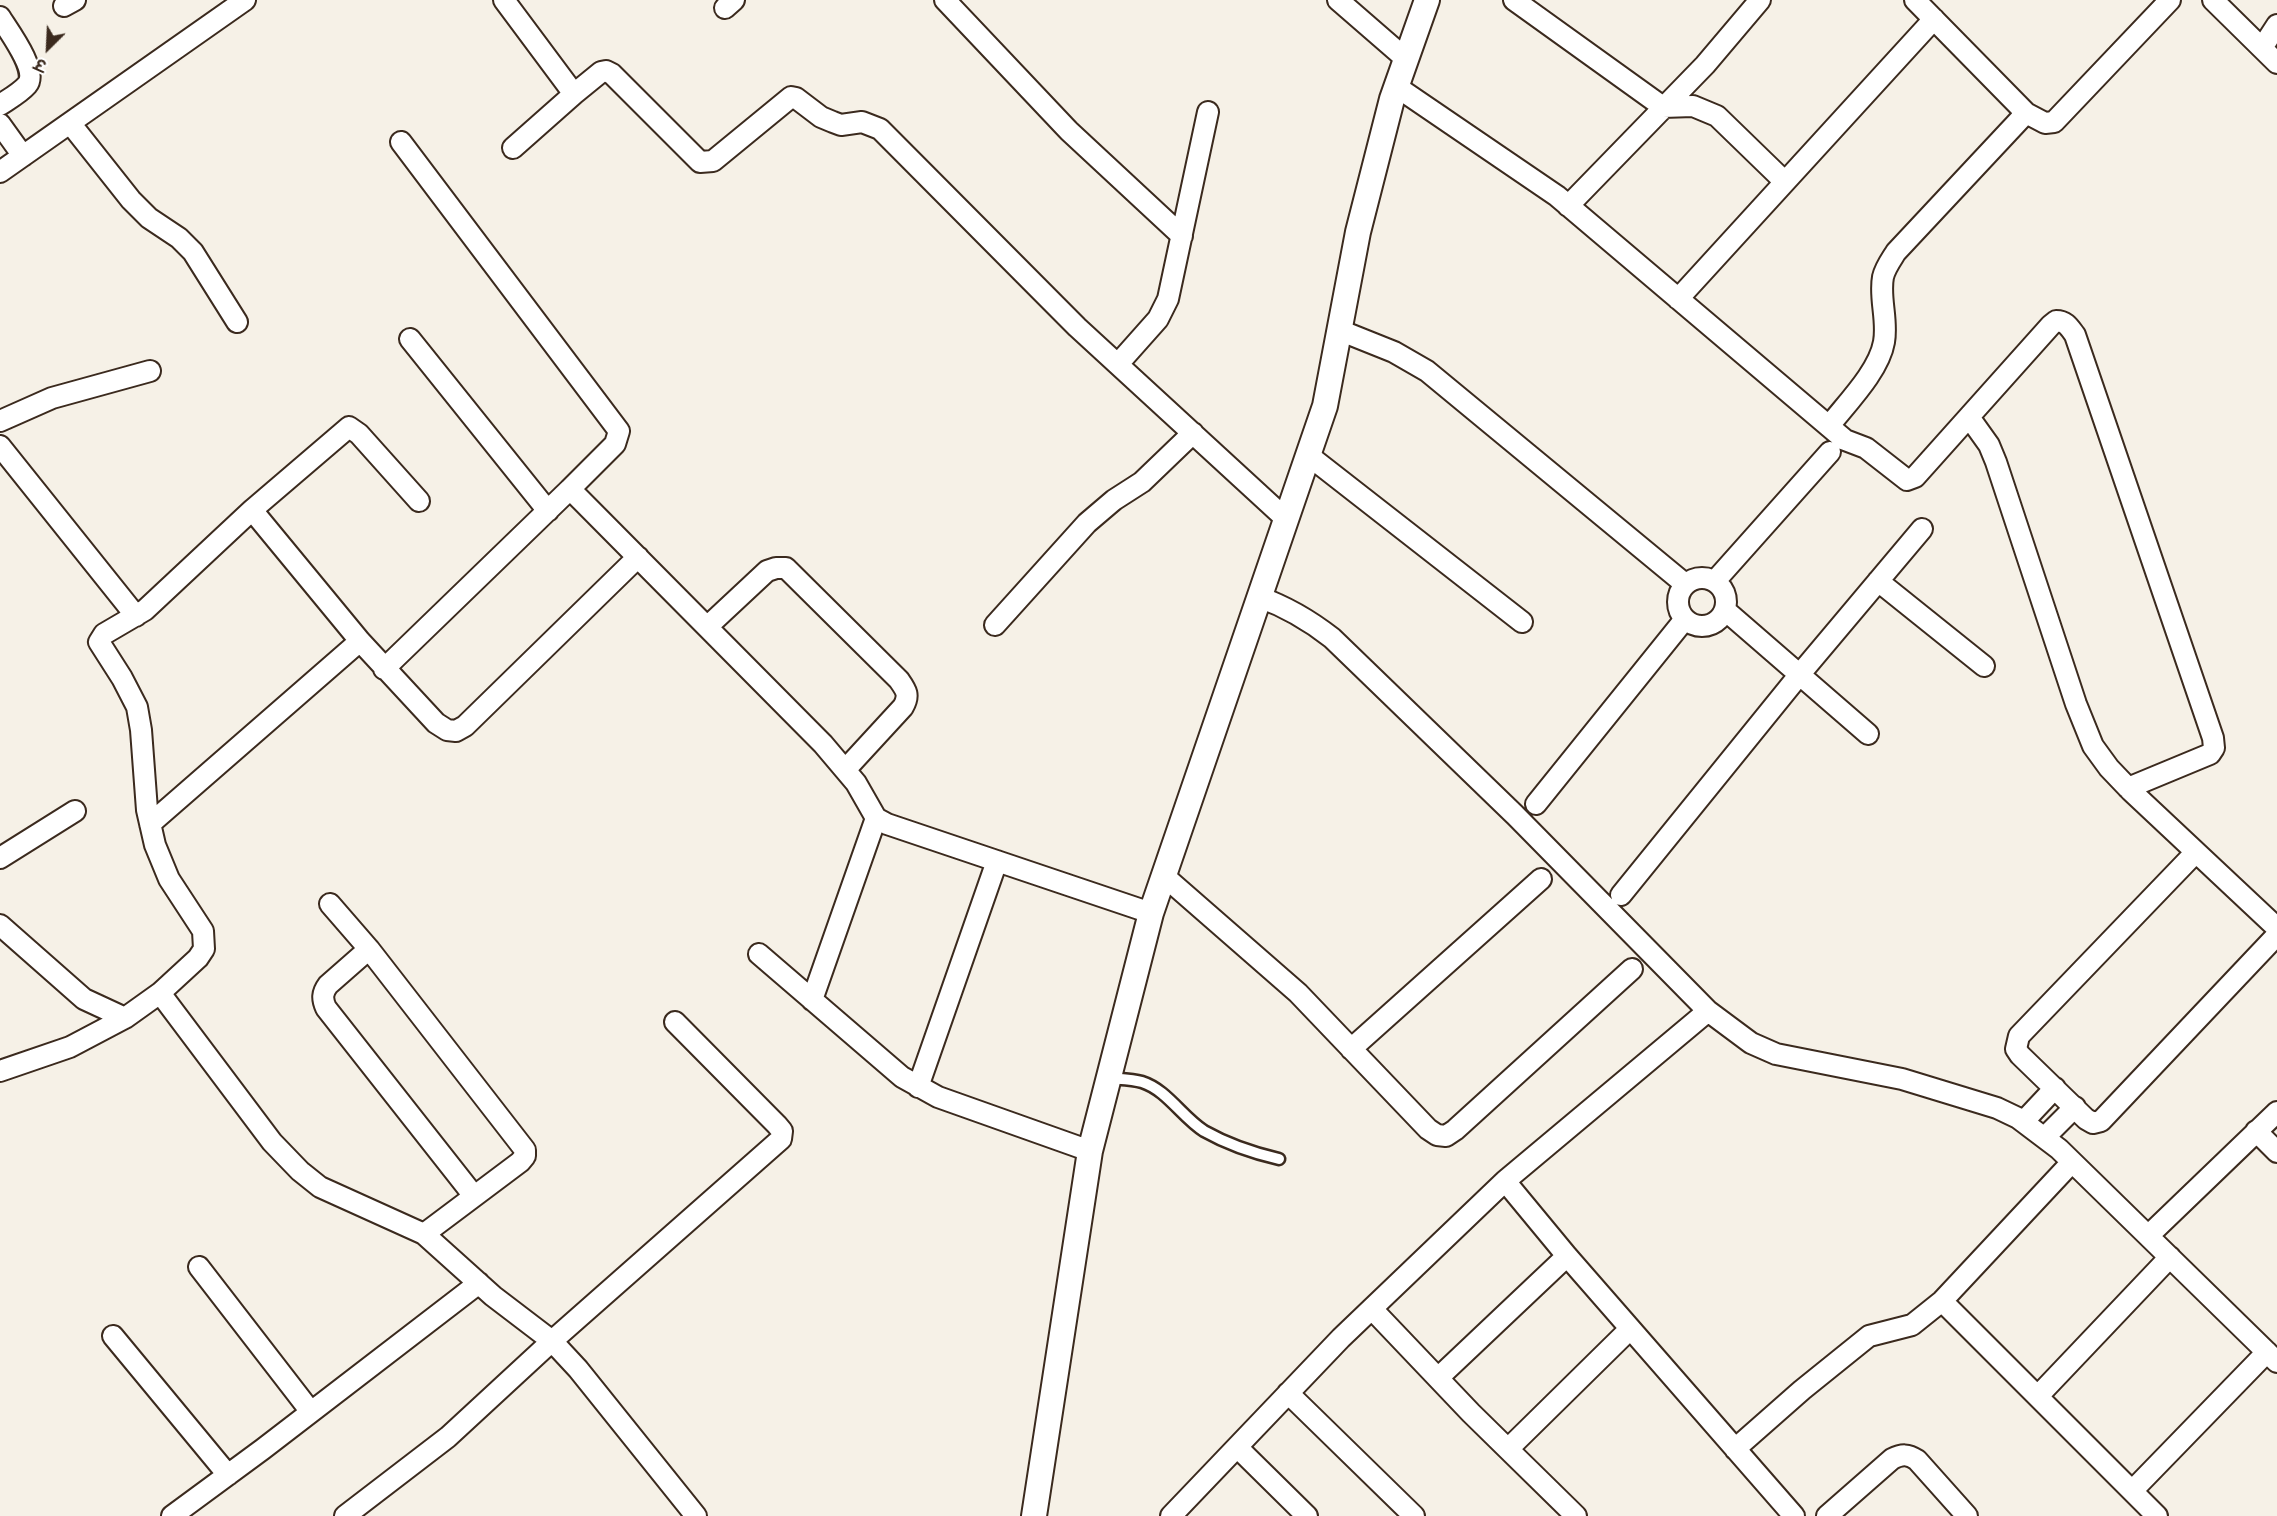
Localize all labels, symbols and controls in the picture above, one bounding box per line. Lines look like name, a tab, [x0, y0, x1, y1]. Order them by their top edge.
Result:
north arrow	[18, 18, 78, 78]
text: उ	[30, 49, 51, 80]

